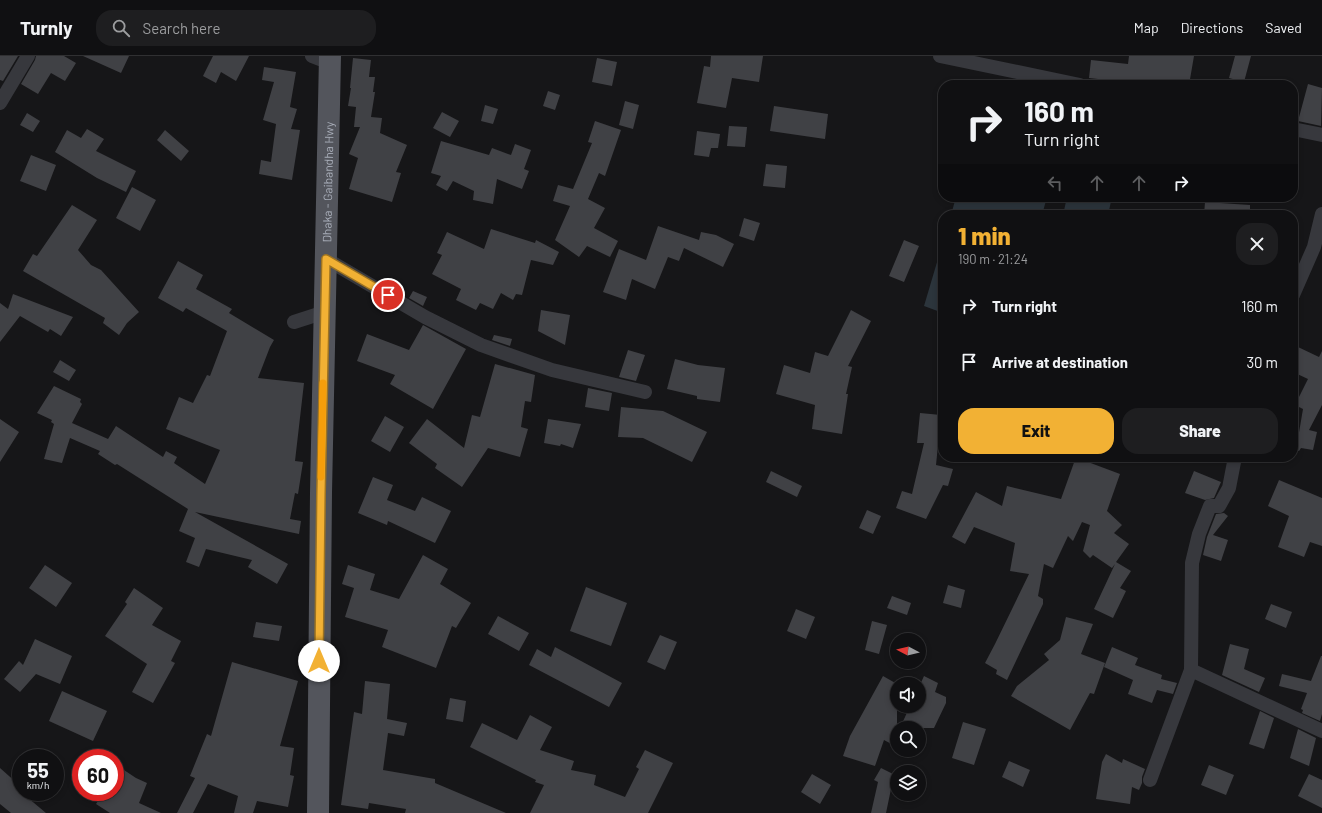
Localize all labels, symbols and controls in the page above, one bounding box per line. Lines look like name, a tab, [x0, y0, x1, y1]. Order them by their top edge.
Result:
search box	[96, 10, 376, 46]
text: Turnly	[20, 16, 72, 39]
icon: search	[110, 17, 132, 39]
text: Search here	[142, 19, 220, 37]
text: Map	[1134, 19, 1159, 36]
text: Directions	[1181, 19, 1243, 36]
text: Saved	[1265, 19, 1302, 36]
text: 160 m	[1024, 94, 1094, 128]
icon: right	[958, 96, 1010, 148]
street label: Dhaka - Gaibandha Hwy	[319, 121, 336, 243]
text: Turn right	[1024, 128, 1100, 150]
icon: left	[1044, 172, 1066, 194]
icon: ahead	[1086, 172, 1108, 194]
icon: ahead	[1128, 172, 1150, 194]
icon: right	[1170, 172, 1192, 194]
text: 1 min	[958, 221, 1011, 250]
button: close	[1236, 223, 1278, 265]
text: 190 m · 21:24	[958, 251, 1028, 267]
pin	[371, 278, 405, 312]
icon: arrive	[377, 284, 399, 306]
icon: right	[958, 295, 980, 317]
text: Turn right	[992, 297, 1057, 315]
text: 160 m	[1241, 297, 1278, 315]
icon: arrive	[958, 351, 980, 373]
text: Arrive at destination	[992, 353, 1128, 371]
text: 30 m	[1246, 353, 1278, 371]
button: Exit	[958, 408, 1114, 454]
button: Share	[1122, 408, 1278, 454]
north arrow	[890, 633, 926, 669]
map controls	[890, 633, 926, 801]
position arrow	[298, 640, 340, 682]
button: sound	[890, 677, 926, 713]
button: search	[890, 721, 926, 757]
speed limit sign: 60	[72, 749, 124, 801]
text: 55	[27, 758, 49, 782]
button: layers	[890, 765, 926, 801]
text: km/h	[27, 779, 49, 791]

